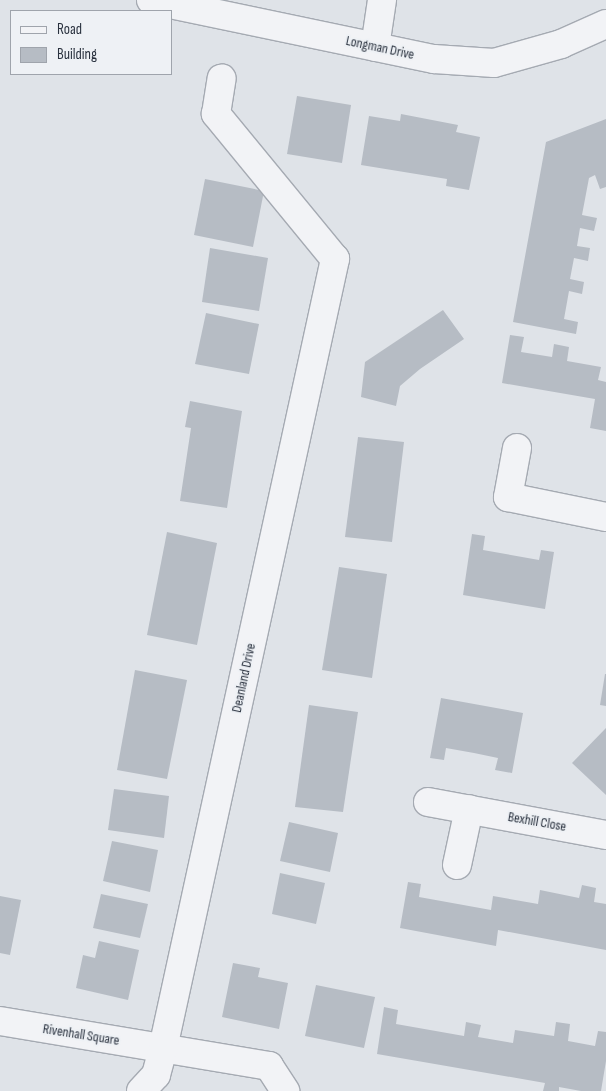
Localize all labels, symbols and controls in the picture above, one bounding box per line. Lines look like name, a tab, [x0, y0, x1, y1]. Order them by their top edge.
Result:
legend	[10, 10, 172, 75]
text: Road	[57, 20, 82, 39]
street label: Longman Drive	[344, 33, 416, 63]
text: Building	[57, 45, 97, 64]
street label: Deanland Drive	[228, 642, 260, 714]
street label: Bexhill Close	[507, 809, 567, 835]
street label: Rivenhall Square	[42, 1021, 120, 1049]

